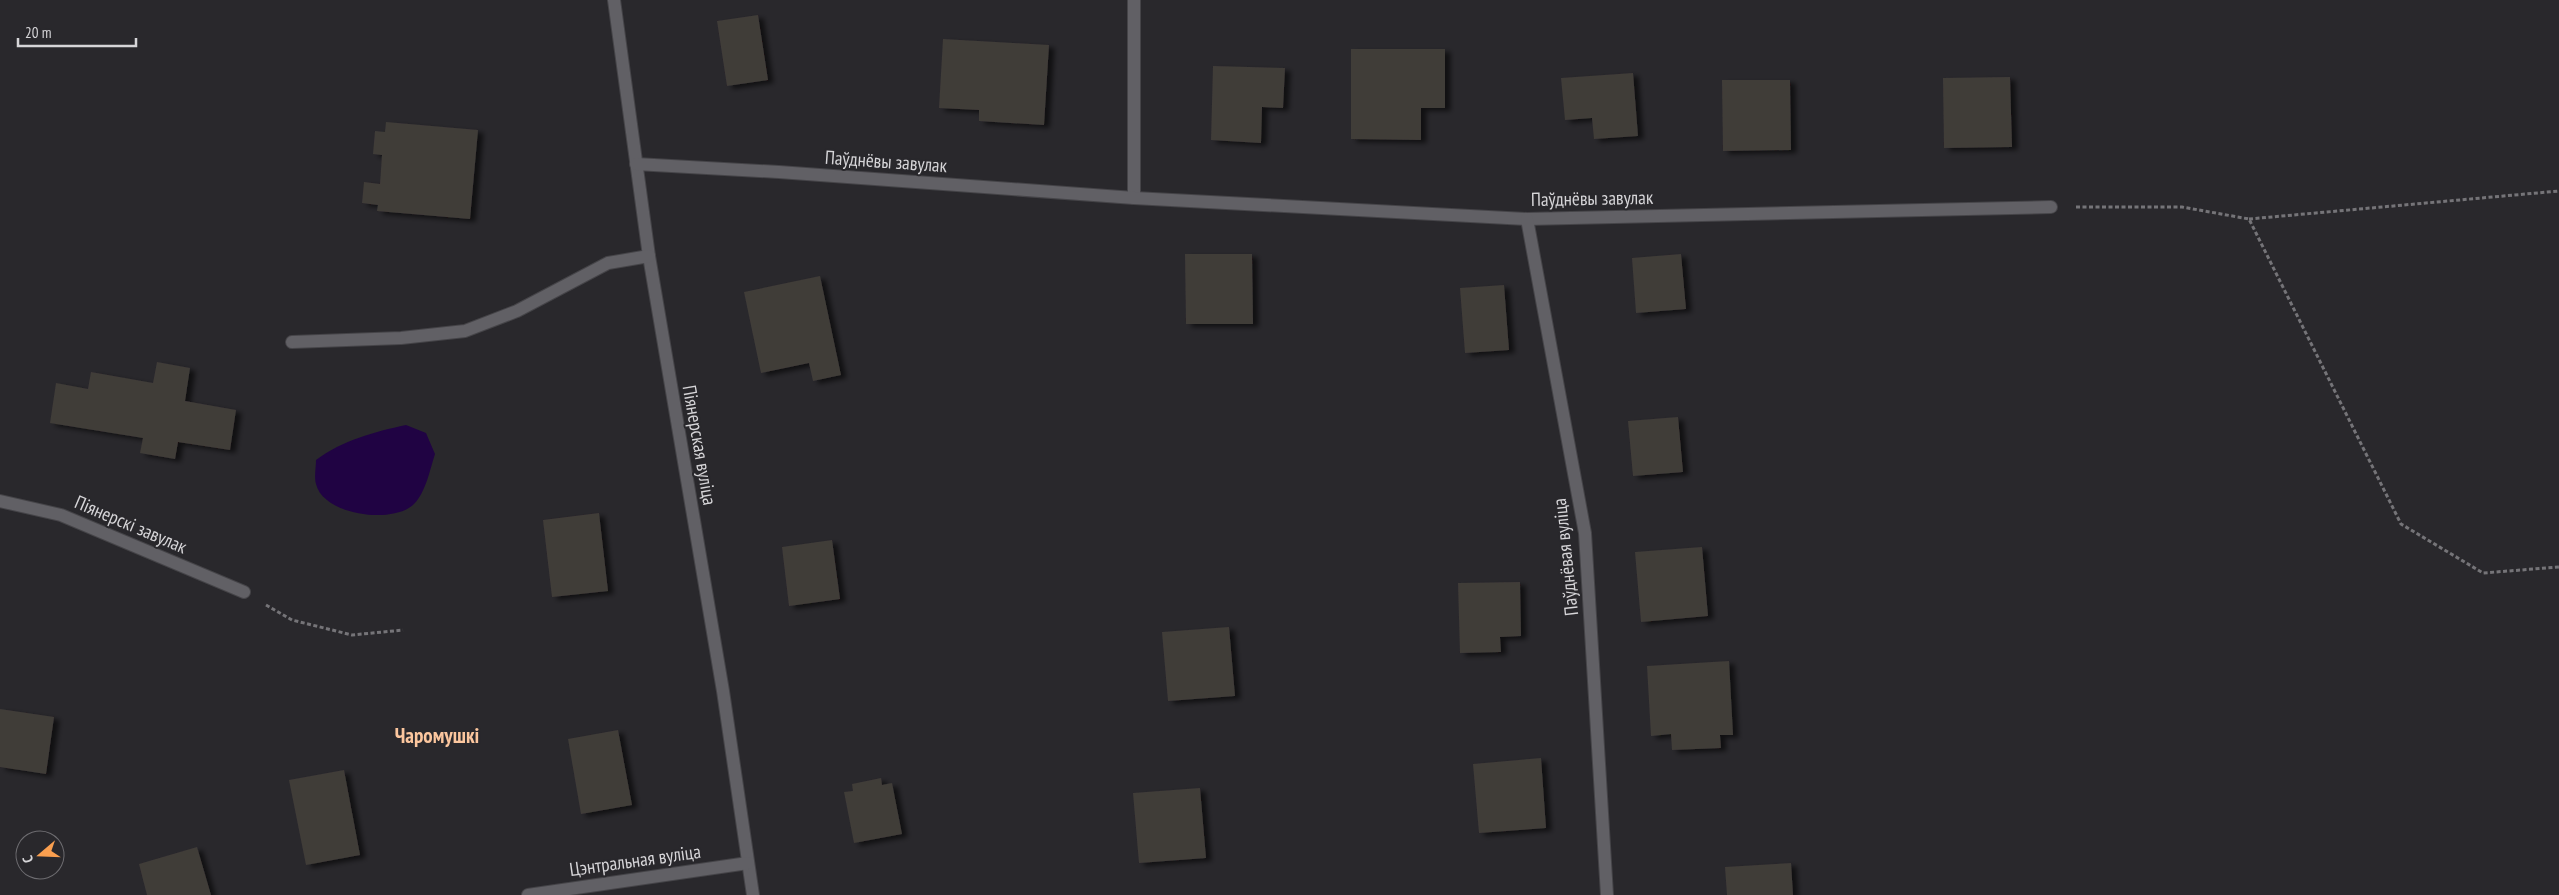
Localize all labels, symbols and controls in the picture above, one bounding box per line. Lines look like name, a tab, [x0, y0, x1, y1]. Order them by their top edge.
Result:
scale bar	[18, 15, 135, 47]
text: 20 m	[25, 23, 51, 42]
street label: Паўднёвы завулак	[824, 145, 949, 177]
street label: Паўднёвы завулак	[1531, 185, 1654, 211]
street label: Піянерская вуліца	[678, 383, 722, 507]
street label: Піянерскі завулак	[71, 490, 191, 559]
street label: Паўднёвая вуліца	[1547, 497, 1583, 617]
district label: Чаромушкі	[395, 722, 479, 749]
north arrow	[15, 830, 65, 880]
street label: Цэнтральная вуліца	[568, 839, 702, 881]
text: С	[18, 853, 37, 865]

